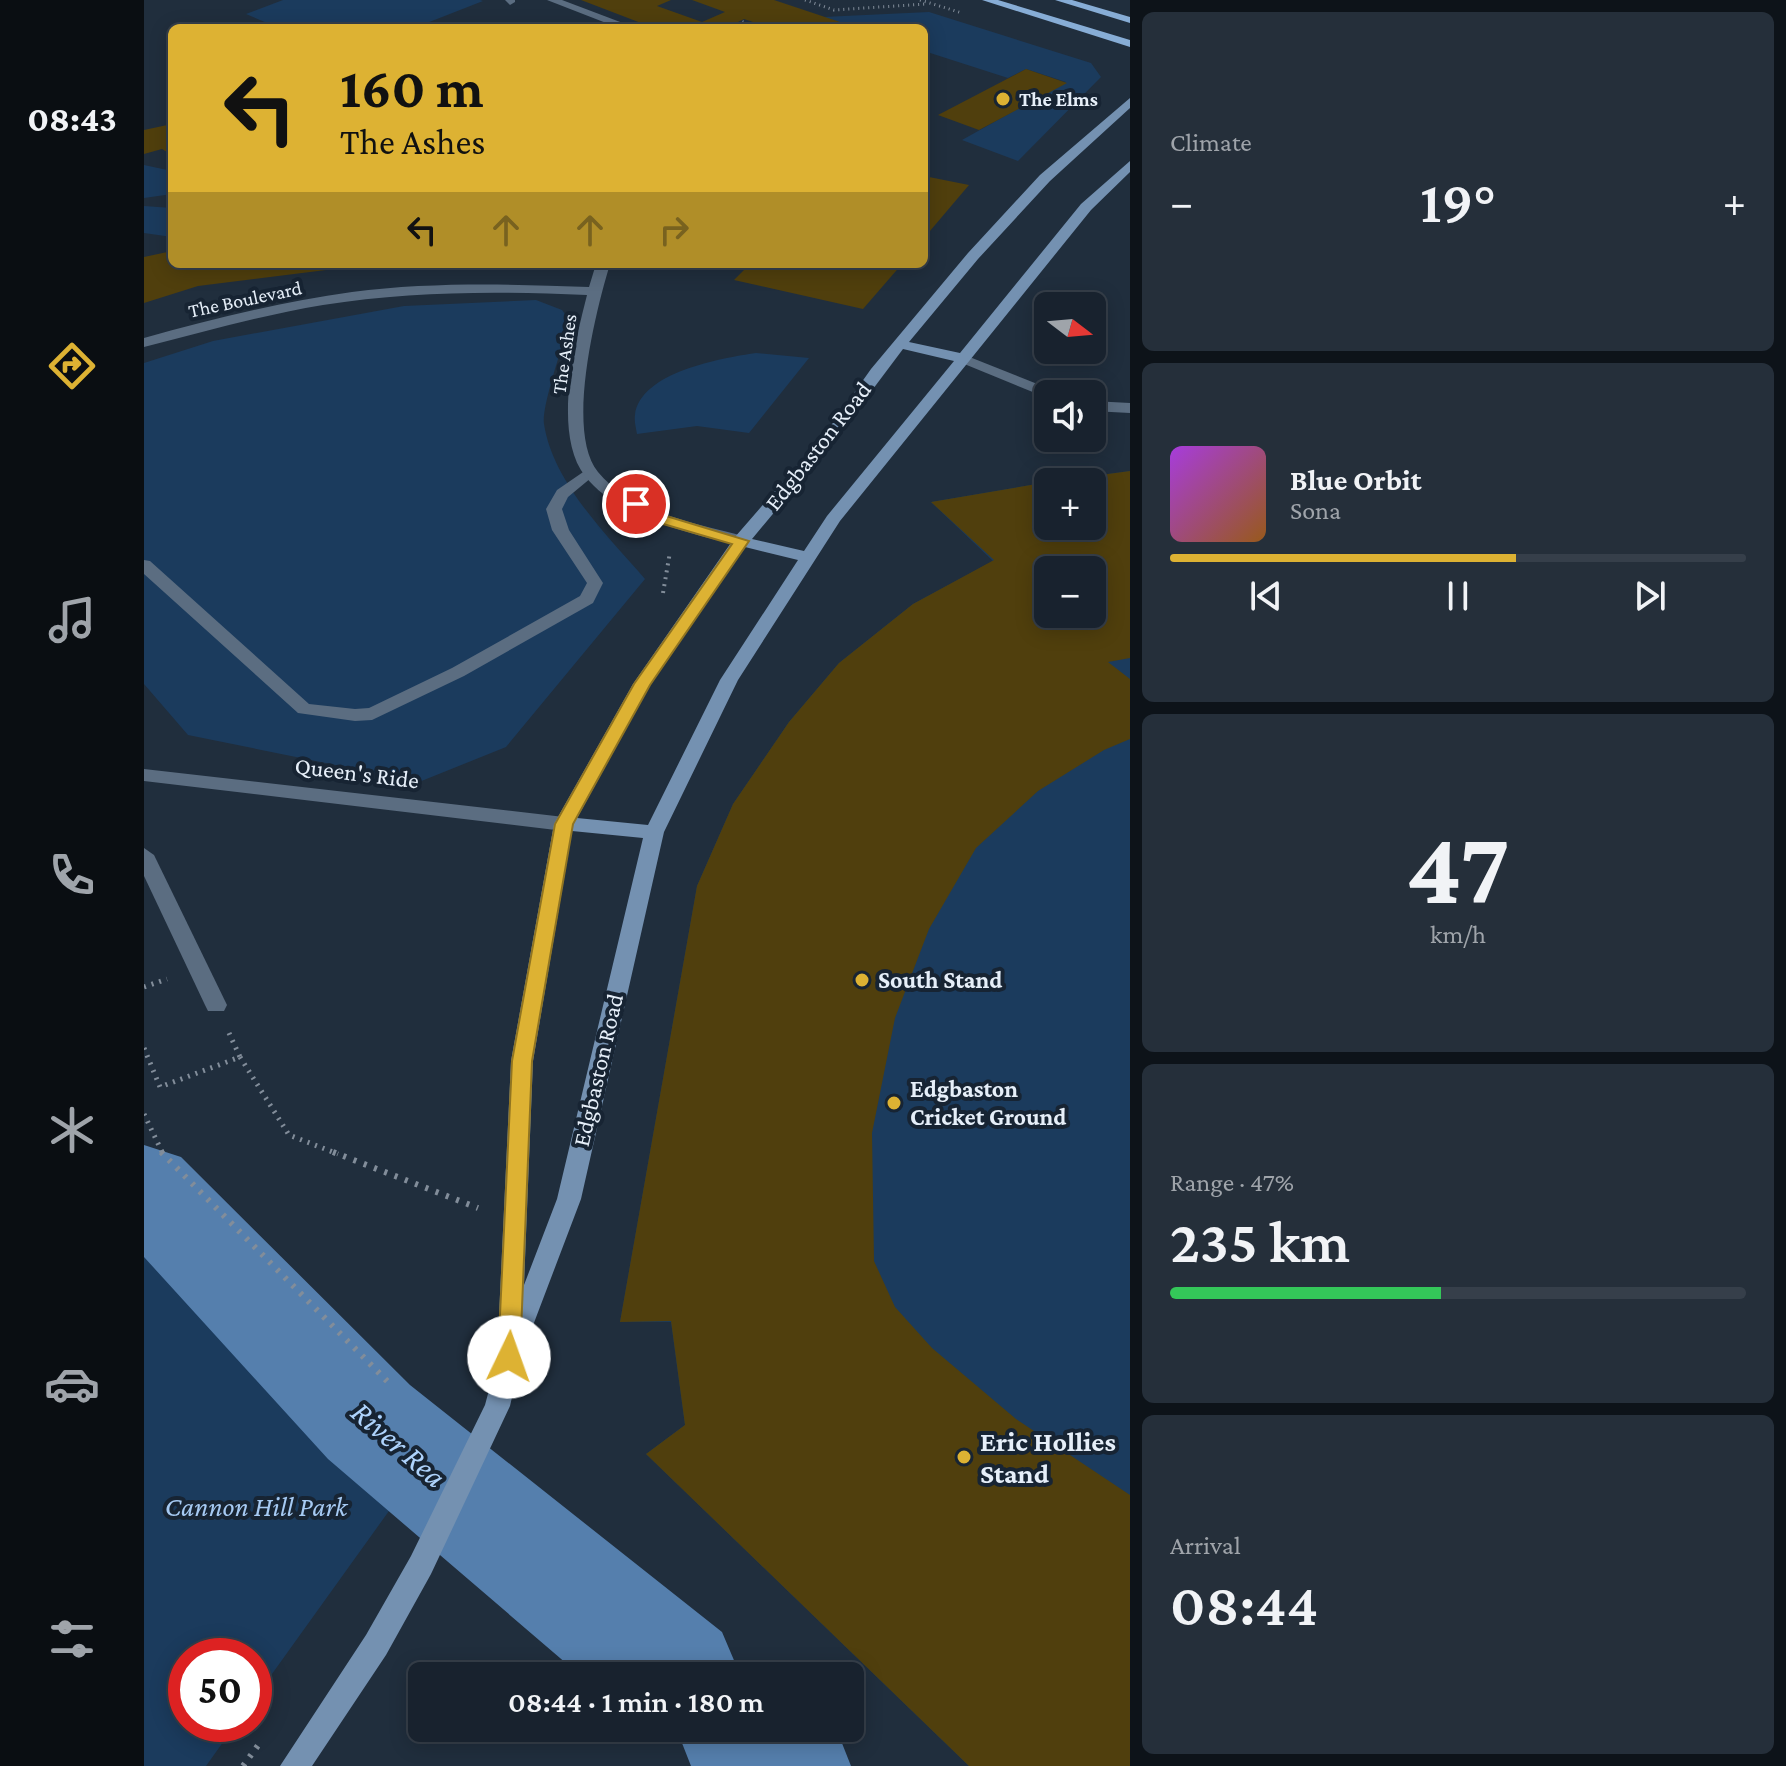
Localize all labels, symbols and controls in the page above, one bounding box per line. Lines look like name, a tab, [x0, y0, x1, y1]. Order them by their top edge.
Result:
icon: left	[208, 56, 312, 160]
text: 160 m	[340, 57, 484, 119]
place label: The Elms	[1019, 88, 1098, 110]
marker: The Elms	[994, 90, 1012, 108]
text: 08:43	[27, 99, 117, 139]
text: The Ashes	[340, 122, 485, 162]
text: Climate	[1170, 128, 1252, 157]
text: 19°	[1420, 168, 1496, 235]
text: −	[1170, 178, 1193, 226]
text: +	[1723, 178, 1746, 226]
icon: left	[400, 208, 444, 252]
icon: ahead	[484, 208, 528, 252]
icon: ahead	[568, 208, 612, 252]
icon: right	[652, 208, 696, 252]
street label: The Boulevard	[186, 276, 304, 322]
north arrow	[1034, 292, 1106, 364]
map controls	[1034, 292, 1106, 628]
street label: The Ashes	[547, 312, 581, 396]
icon: directions	[44, 338, 100, 394]
street label: Edgbaston Road	[759, 376, 876, 515]
button: sound	[1034, 380, 1106, 452]
text: Blue Orbit	[1290, 463, 1421, 496]
button: +	[1034, 468, 1106, 540]
pin	[602, 470, 670, 538]
icon: arrive	[614, 482, 658, 526]
text: Sona	[1290, 496, 1341, 525]
button: −	[1034, 556, 1106, 628]
icon: previous	[1244, 574, 1288, 618]
icon: pause	[1436, 574, 1480, 618]
icon: next	[1628, 574, 1672, 618]
icon: music	[44, 592, 100, 648]
street label: Queen's Ride	[293, 751, 421, 794]
text: 47	[1406, 810, 1510, 925]
icon: phone	[44, 847, 100, 903]
text: km/h	[1430, 920, 1486, 949]
place label: South Stand	[878, 966, 1002, 993]
marker: South Stand	[853, 971, 871, 989]
street label: Edgbaston Road	[567, 991, 628, 1149]
place label: Edgbaston Cricket Ground	[910, 1075, 1066, 1130]
marker: Edgbaston Cricket Ground	[885, 1094, 903, 1112]
icon: climate	[44, 1102, 100, 1158]
text: Range · 47%	[1170, 1168, 1294, 1197]
text: 235 km	[1170, 1208, 1350, 1275]
position arrow	[467, 1315, 551, 1399]
icon: car	[44, 1356, 100, 1412]
water label: River Rea	[344, 1393, 454, 1495]
place label: Eric Hollies Stand	[980, 1426, 1116, 1489]
marker: Eric Hollies Stand	[955, 1448, 973, 1466]
park label: Cannon Hill Park	[165, 1491, 349, 1522]
text: Arrival	[1170, 1531, 1241, 1560]
text: 08:44	[1170, 1571, 1318, 1638]
icon: filters	[44, 1611, 100, 1667]
speed limit sign: 50	[168, 1638, 272, 1742]
text: 08:44 · 1 min · 180 m	[508, 1685, 764, 1718]

